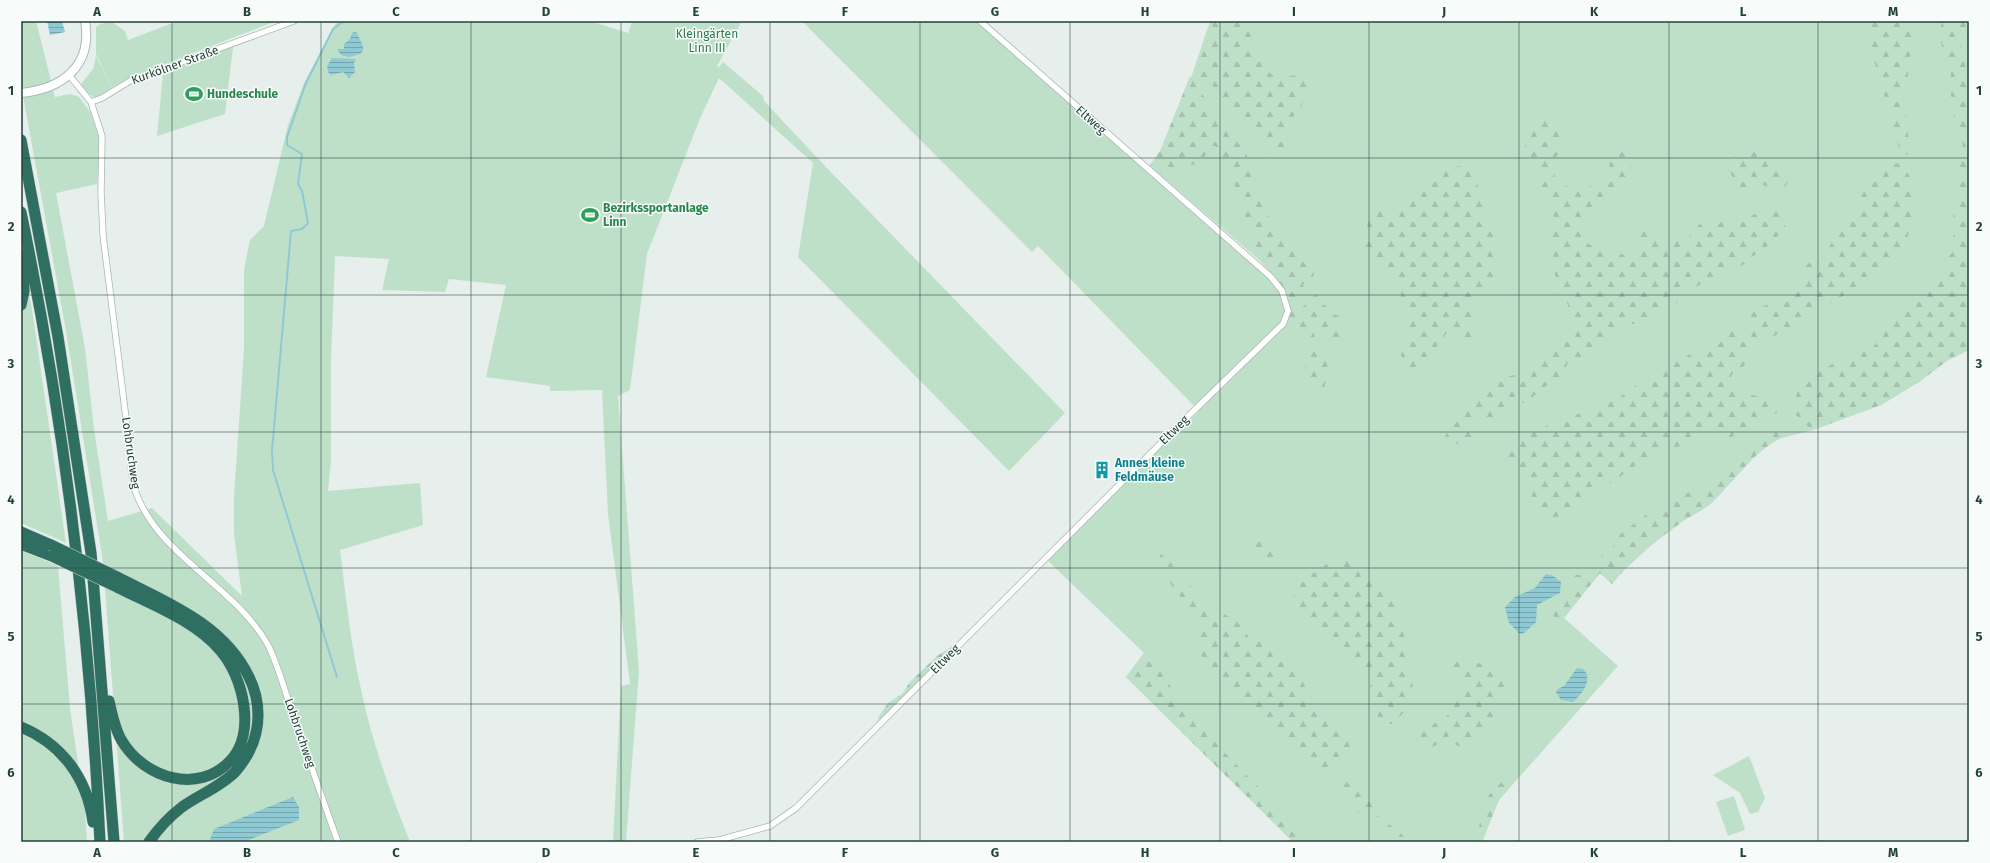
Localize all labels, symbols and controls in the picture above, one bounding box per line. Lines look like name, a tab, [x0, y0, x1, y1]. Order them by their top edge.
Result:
text: A	[92, 4, 101, 19]
text: B	[243, 4, 251, 19]
text: C	[392, 4, 400, 19]
text: D	[542, 4, 551, 19]
text: E	[693, 4, 700, 19]
text: F	[842, 4, 849, 19]
text: G	[991, 4, 999, 19]
text: H	[1141, 4, 1149, 19]
text: I	[1292, 4, 1296, 19]
text: J	[1441, 4, 1446, 19]
text: K	[1590, 4, 1599, 19]
text: L	[1740, 4, 1747, 19]
text: M	[1888, 4, 1898, 19]
park label: Kleingärten Linn III	[676, 27, 738, 55]
street label: Kurkölner Straße	[129, 43, 221, 87]
text: 1	[8, 83, 14, 98]
text: 1	[1976, 83, 1982, 98]
sports icon: Hundeschule	[184, 84, 204, 104]
place label: Hundeschule	[207, 87, 278, 101]
street label: Eltweg	[1073, 103, 1109, 138]
place label: Bezirkssportanlage Linn	[603, 201, 709, 229]
sports icon: Bezirkssportanlage Linn	[580, 205, 600, 225]
text: 2	[8, 219, 15, 234]
text: 2	[1976, 219, 1983, 234]
text: 3	[7, 356, 15, 371]
text: 3	[1975, 356, 1983, 371]
street label: Eltweg	[1156, 412, 1192, 447]
street label: Lohbruchweg	[119, 416, 143, 491]
place label: Annes kleine Feldmäuse	[1114, 456, 1185, 484]
building icon: Annes kleine Feldmäuse	[1092, 460, 1112, 480]
text: 4	[7, 492, 15, 507]
text: 4	[1975, 492, 1983, 507]
text: 5	[8, 629, 15, 644]
text: 5	[1976, 629, 1983, 644]
street label: Eltweg	[927, 641, 963, 677]
street label: Lohbruchweg	[282, 696, 319, 770]
text: 6	[7, 765, 15, 780]
text: 6	[1975, 765, 1983, 780]
text: A	[92, 845, 101, 860]
text: B	[243, 845, 251, 860]
text: C	[392, 845, 400, 860]
text: D	[542, 845, 551, 860]
text: E	[693, 845, 700, 860]
text: F	[842, 845, 849, 860]
text: G	[991, 845, 999, 860]
text: H	[1141, 845, 1149, 860]
text: I	[1292, 845, 1296, 860]
text: J	[1441, 845, 1446, 860]
text: K	[1590, 845, 1599, 860]
text: L	[1740, 845, 1747, 860]
text: M	[1888, 845, 1898, 860]

